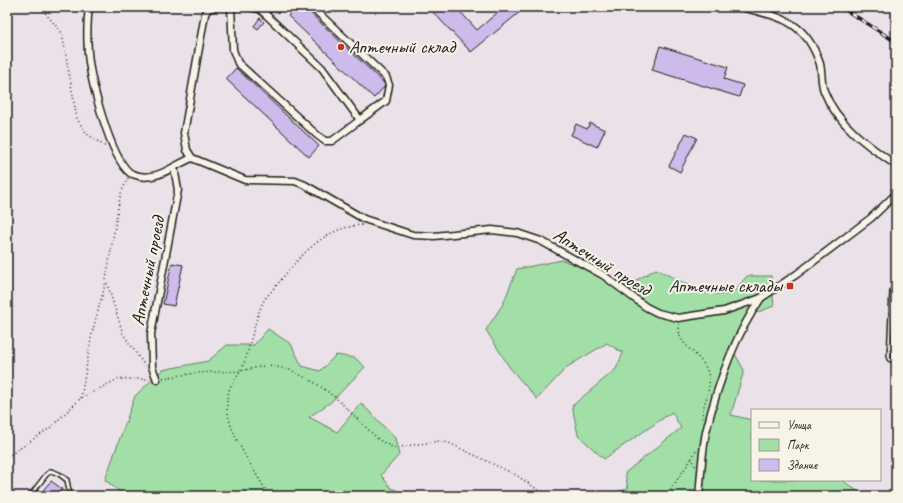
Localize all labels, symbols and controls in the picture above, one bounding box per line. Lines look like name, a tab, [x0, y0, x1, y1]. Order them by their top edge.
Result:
place label: Аптечный склад	[349, 35, 457, 59]
marker: Аптечный склад	[336, 42, 346, 52]
street label: Аптечный проезд	[126, 212, 171, 328]
street label: Аптечный проезд	[549, 223, 657, 303]
place label: Аптечные склады	[669, 274, 784, 298]
marker: Аптечные склады	[785, 281, 795, 291]
legend	[751, 409, 881, 481]
text: Улица	[787, 417, 812, 433]
text: Парк	[787, 437, 810, 453]
text: Здание	[787, 457, 818, 473]

